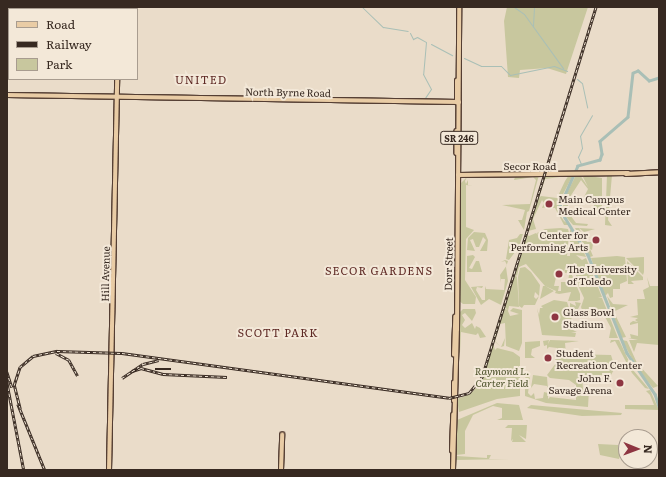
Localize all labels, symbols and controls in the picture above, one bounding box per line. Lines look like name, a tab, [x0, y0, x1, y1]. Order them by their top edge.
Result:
legend	[8, 8, 138, 80]
text: Road	[46, 15, 75, 33]
text: Railway	[46, 35, 92, 53]
text: Park	[46, 55, 72, 73]
district label: UNITED	[175, 72, 227, 86]
street label: North Byrne Road	[245, 85, 331, 99]
road number: SR 246	[440, 131, 478, 145]
street label: Secor Road	[504, 160, 556, 172]
place label: Main Campus Medical Center	[558, 192, 630, 216]
marker: Main Campus Medical Center	[543, 198, 555, 210]
place label: Center for Performing Arts	[510, 228, 588, 252]
marker: Center for Performing Arts	[591, 235, 601, 245]
street label: Dorr Street	[442, 237, 454, 291]
street label: Hill Avenue	[99, 246, 111, 302]
place label: The University of Toledo	[567, 262, 637, 286]
district label: SECOR GARDENS	[325, 263, 433, 277]
marker: The University of Toledo	[554, 269, 564, 279]
place label: Glass Bowl Stadium	[563, 305, 614, 328]
marker: Glass Bowl Stadium	[550, 312, 560, 322]
district label: SCOTT PARK	[238, 325, 318, 339]
place label: Student Recreation Center	[556, 346, 642, 370]
marker: Student Recreation Center	[543, 353, 553, 363]
park label: Raymond L. Carter Field	[475, 364, 529, 388]
place label: John F. Savage Arena	[549, 371, 612, 394]
marker: John F. Savage Arena	[615, 378, 625, 388]
north arrow	[618, 429, 658, 469]
text: N	[641, 444, 657, 454]

